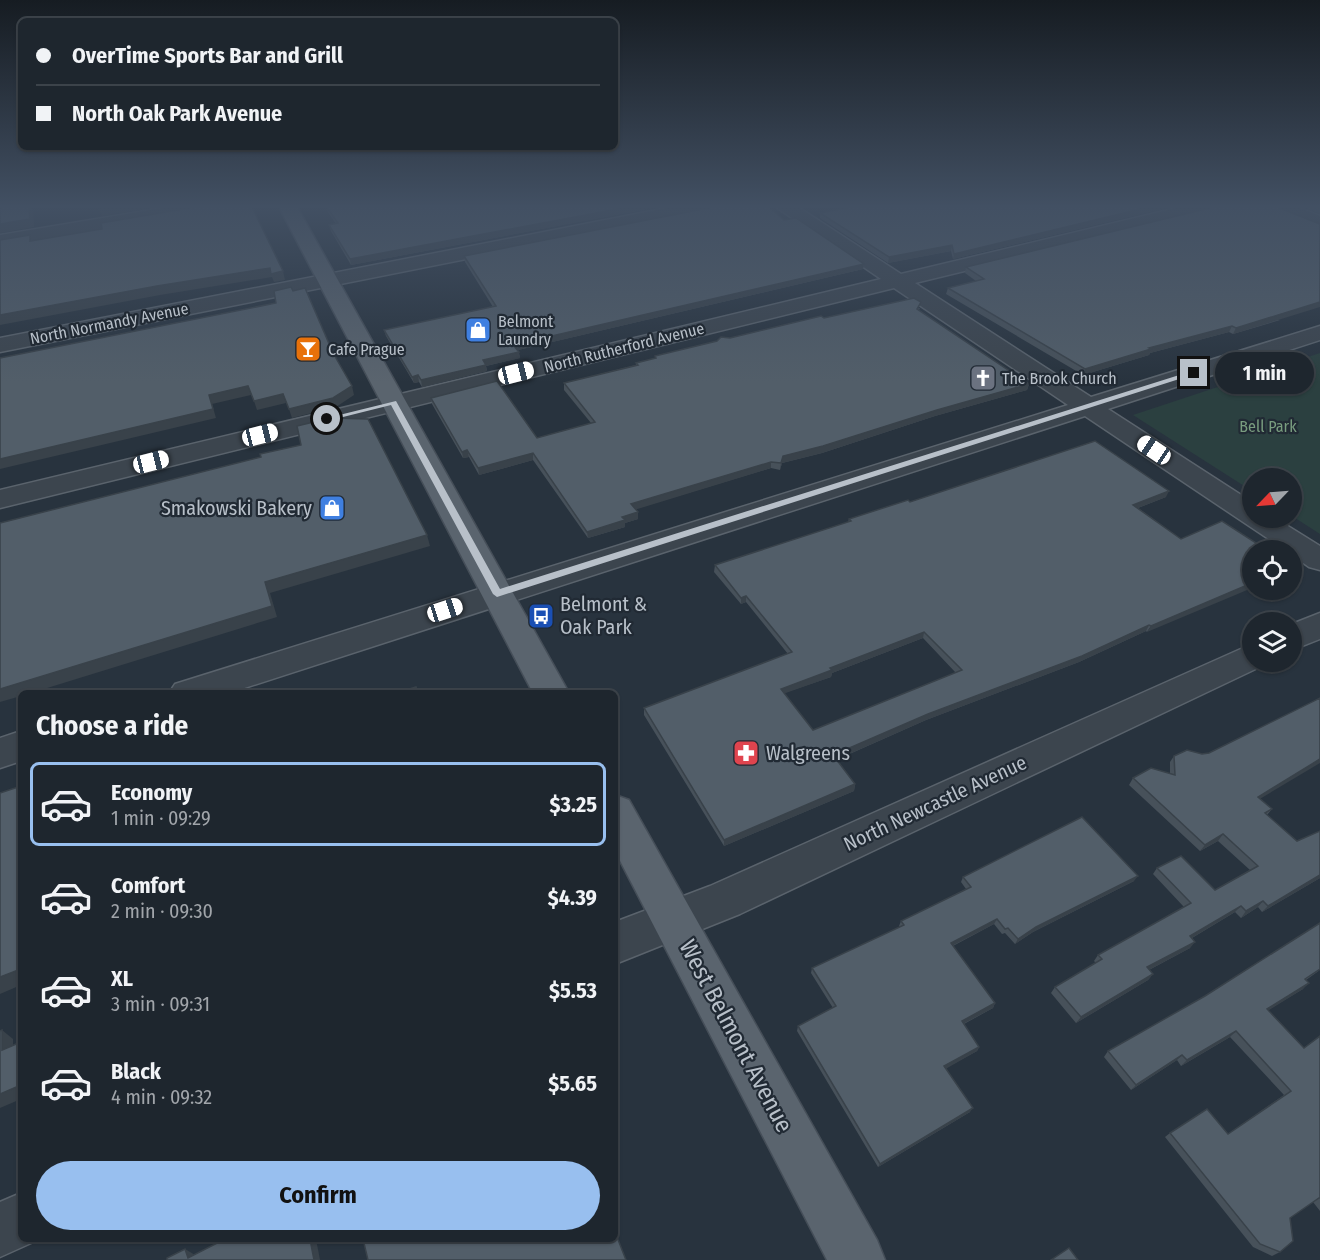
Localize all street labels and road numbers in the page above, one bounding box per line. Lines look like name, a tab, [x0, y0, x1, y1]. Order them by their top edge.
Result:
street label: North Normandy Avenue	[28, 299, 190, 348]
street label: North Rutherford Avenue	[542, 318, 706, 377]
street label: North Newcastle Avenue	[840, 750, 1030, 856]
street label: West Belmont Avenue	[673, 935, 799, 1137]

